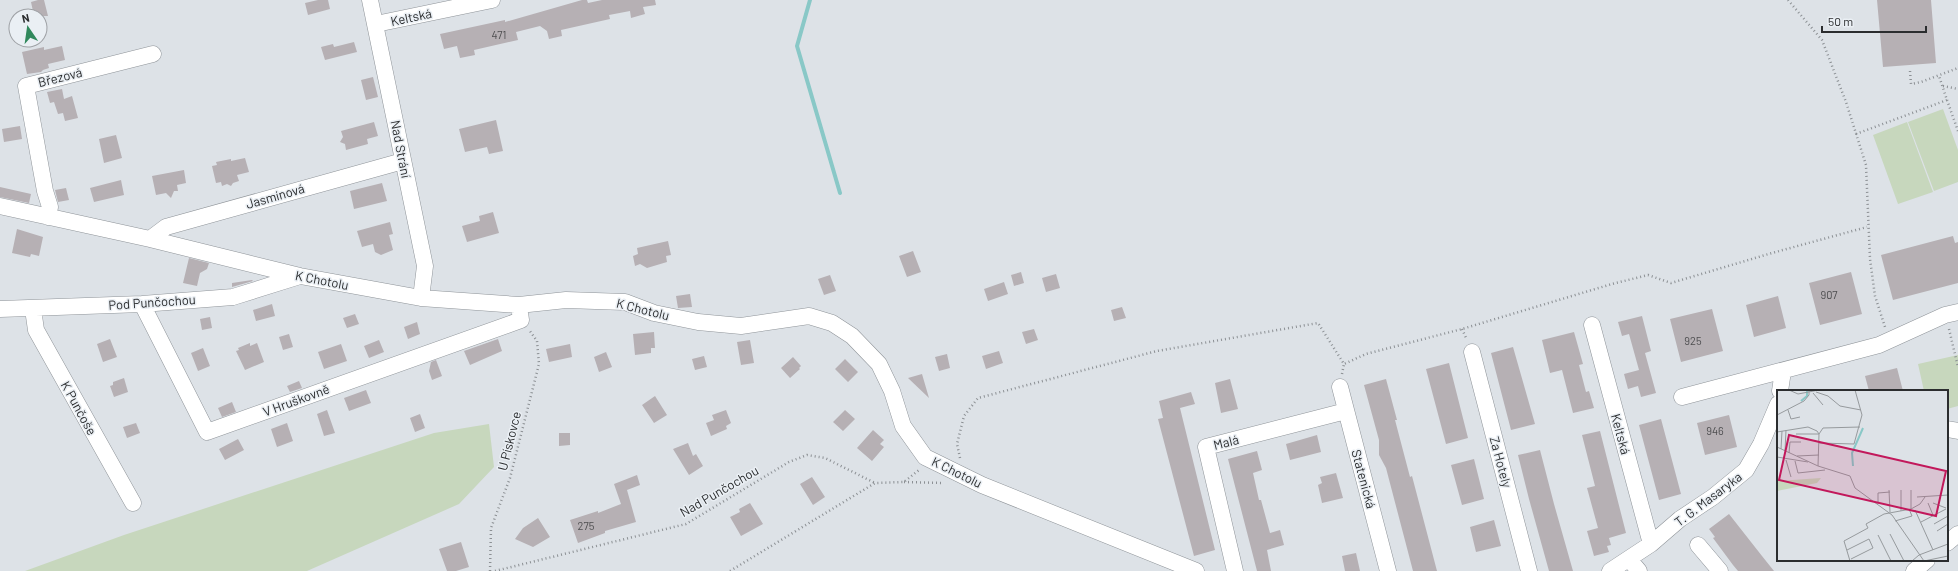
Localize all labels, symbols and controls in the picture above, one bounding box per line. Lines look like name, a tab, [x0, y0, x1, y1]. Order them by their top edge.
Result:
street label: Keltská	[389, 5, 433, 29]
north arrow	[8, 8, 48, 48]
scale bar	[1822, 8, 1926, 34]
text: N	[21, 11, 31, 25]
text: 50 m	[1828, 14, 1853, 28]
house number: 471	[492, 28, 506, 41]
street label: Březová	[36, 64, 84, 90]
street label: Nad Strání	[388, 119, 414, 179]
street label: Jasmínová	[244, 180, 306, 212]
street label: K Chotolu	[294, 267, 350, 293]
house number: 907	[1820, 288, 1838, 301]
street label: Pod Punčochou	[108, 291, 196, 313]
street label: K Chotolu	[615, 295, 671, 323]
house number: 925	[1684, 334, 1702, 347]
street label: K Punčoše	[58, 378, 100, 438]
street label: V Hruškovně	[260, 381, 332, 419]
inset map	[1777, 390, 1948, 561]
street label: U Pískovce	[494, 410, 524, 472]
street label: Keltská	[1608, 412, 1634, 456]
house number: 946	[1706, 424, 1724, 437]
street label: Malá	[1212, 431, 1240, 453]
street label: Za Hotely	[1486, 435, 1516, 489]
street label: Statenická	[1348, 448, 1380, 510]
street label: K Chotolu	[929, 453, 985, 491]
street label: Nad Punčochou	[677, 462, 761, 520]
street label: T. G. Masaryka	[1671, 468, 1745, 530]
house number: 275	[578, 519, 595, 532]

